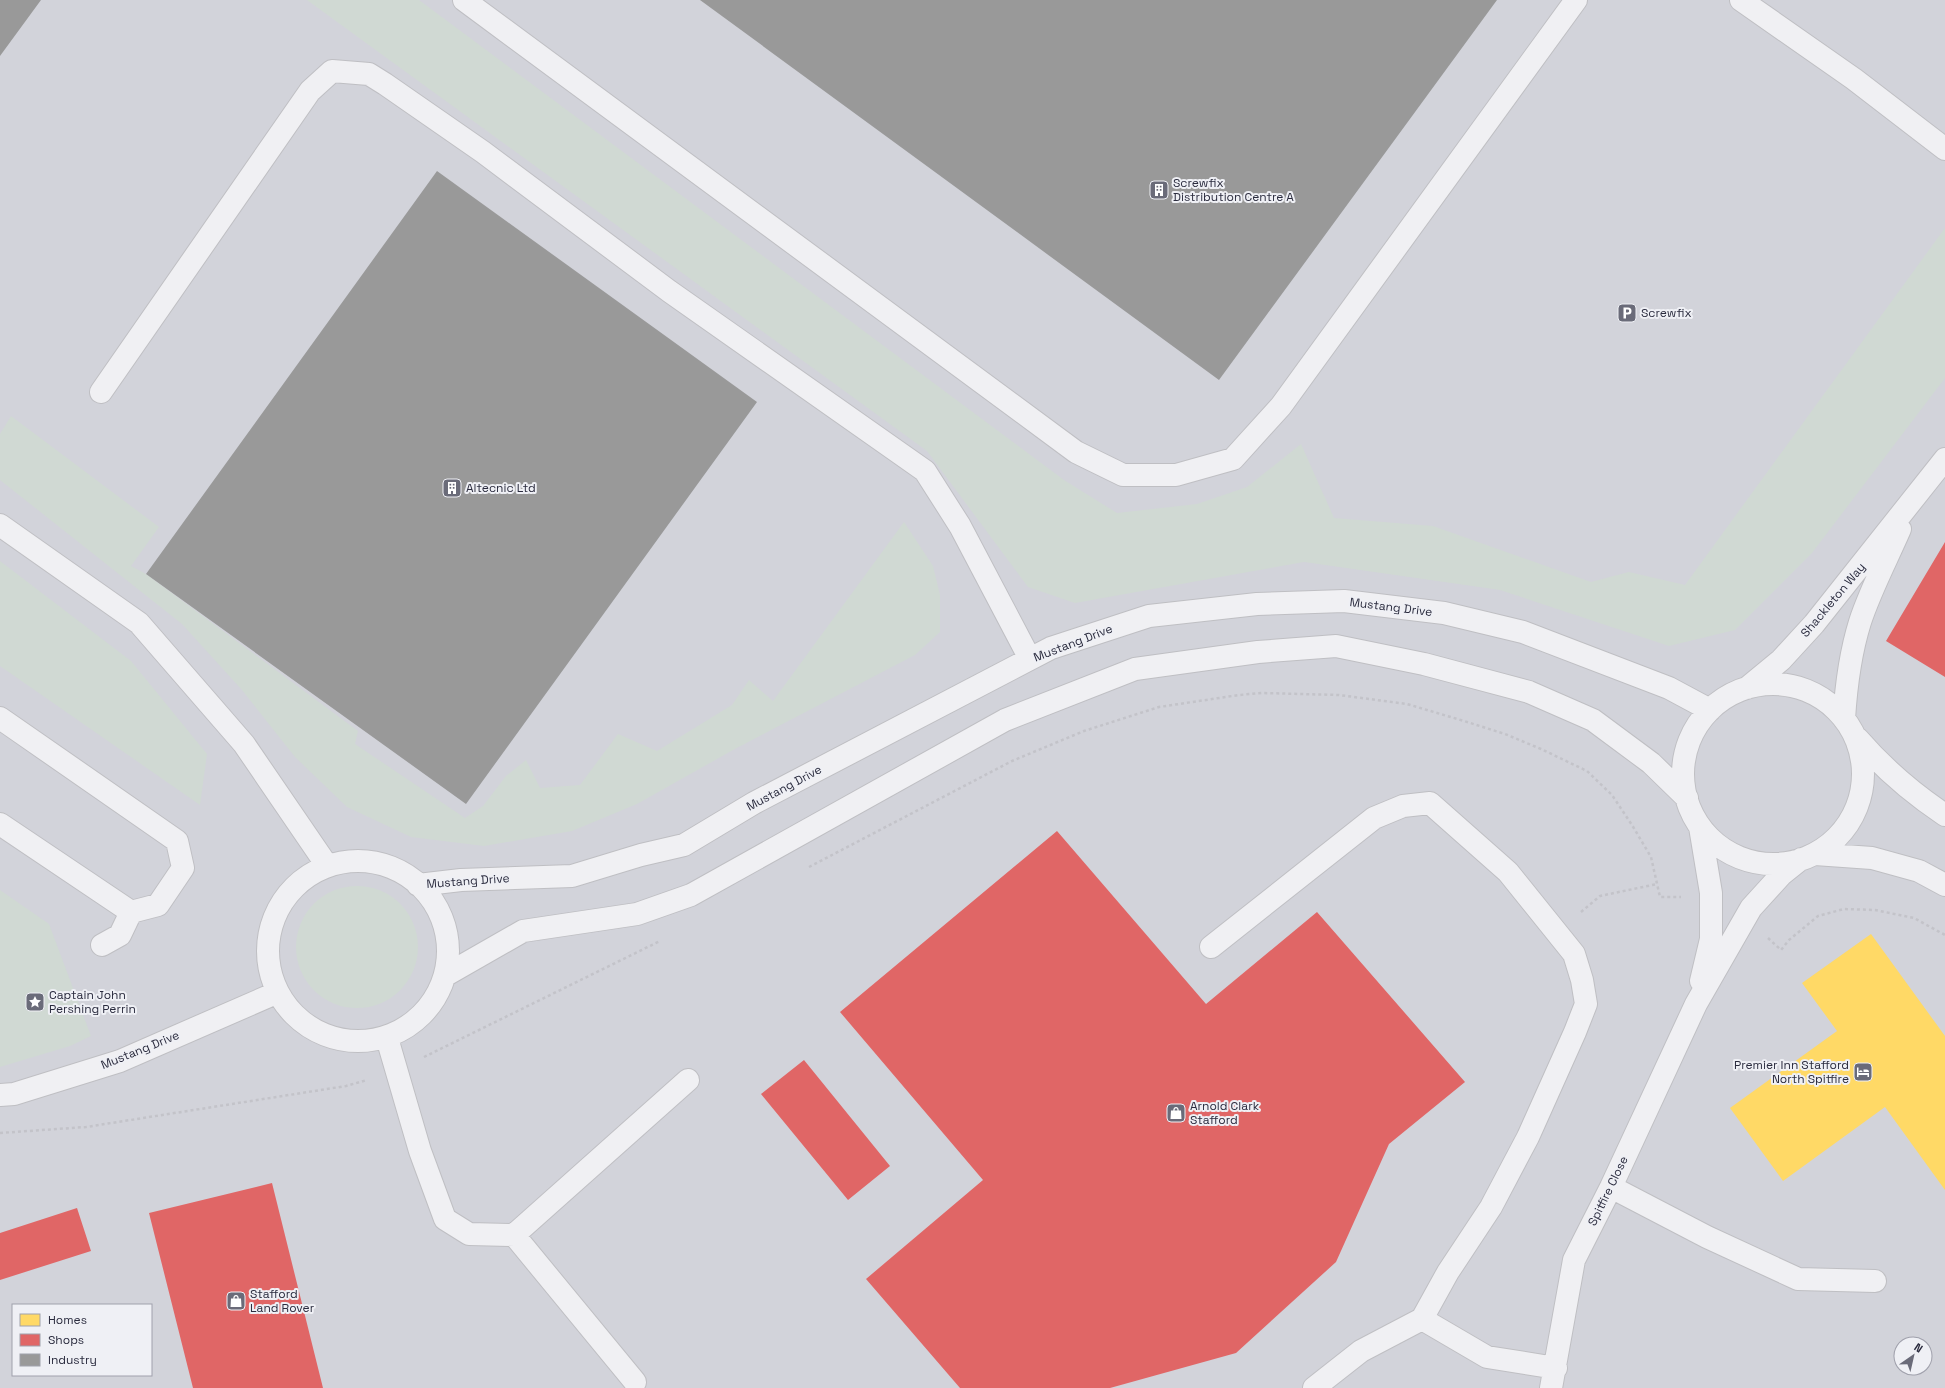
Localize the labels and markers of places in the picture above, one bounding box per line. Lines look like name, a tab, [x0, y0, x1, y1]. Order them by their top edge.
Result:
place label: Screwfix Distribution Centre A	[1173, 175, 1294, 205]
building icon: Screwfix Distribution Centre A	[1148, 179, 1170, 201]
parking icon: Screwfix	[1616, 302, 1638, 324]
place label: Screwfix	[1641, 305, 1692, 321]
building icon: Altecnic Ltd	[441, 477, 463, 499]
place label: Altecnic Ltd	[466, 480, 536, 496]
place label: Captain John Pershing Perrin	[49, 987, 136, 1017]
place icon: Captain John Pershing Perrin	[24, 991, 46, 1013]
place label: Premier Inn Stafford North Spitfire	[1734, 1057, 1849, 1087]
hotel icon: Premier Inn Stafford North Spitfire	[1852, 1061, 1874, 1083]
place label: Arnold Clark Stafford	[1190, 1098, 1260, 1128]
shop icon: Arnold Clark Stafford	[1165, 1102, 1187, 1124]
place label: Stafford Land Rover	[250, 1286, 315, 1316]
shop icon: Stafford Land Rover	[225, 1290, 247, 1312]

